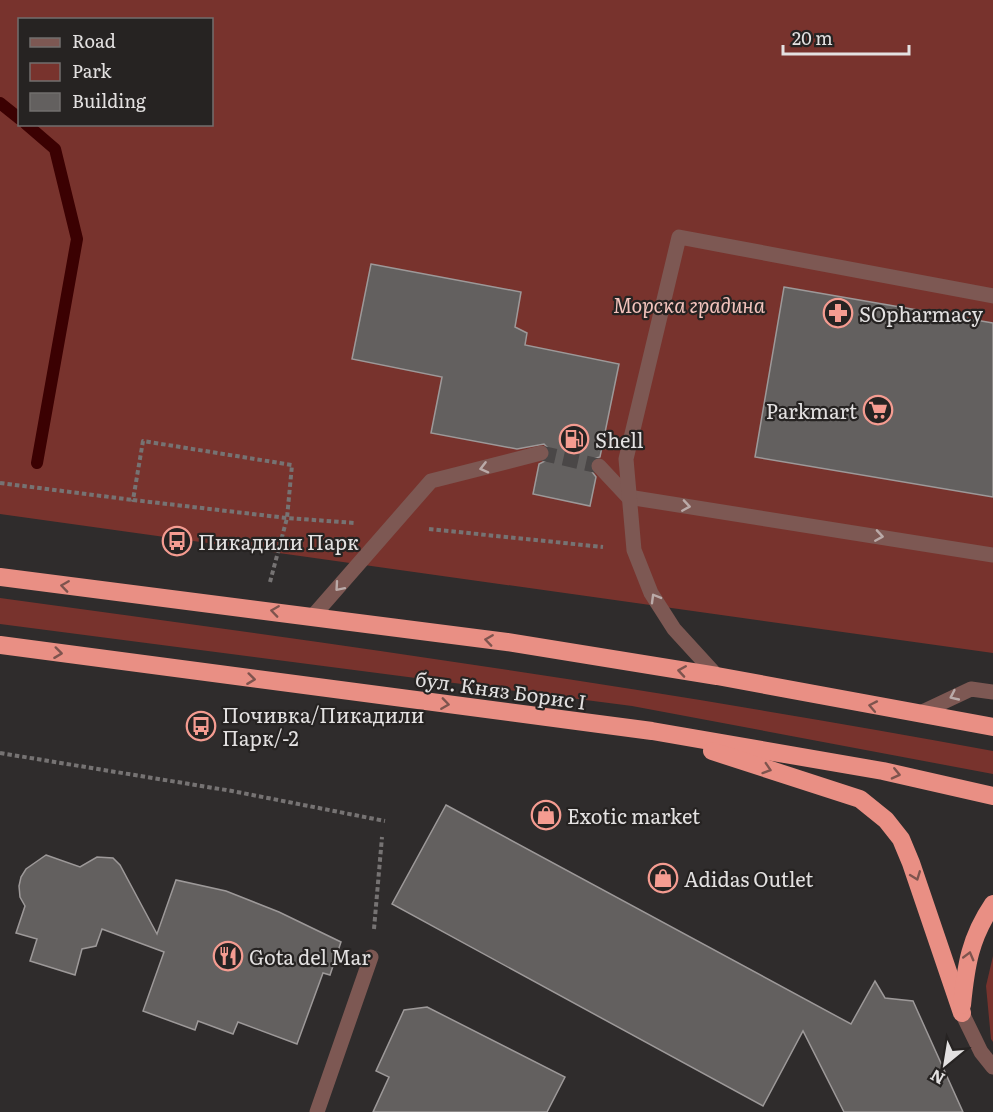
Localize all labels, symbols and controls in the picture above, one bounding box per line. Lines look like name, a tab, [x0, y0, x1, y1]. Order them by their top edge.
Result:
legend	[18, 18, 213, 126]
scale bar	[783, 18, 909, 56]
text: 20 m	[792, 24, 833, 51]
text: Road	[72, 27, 116, 54]
text: Park	[72, 57, 113, 84]
text: Building	[72, 87, 147, 114]
park label: Морска градина	[613, 289, 766, 319]
pharmacy icon: SOpharmacy	[822, 297, 854, 329]
place label: SOpharmacy	[859, 298, 984, 328]
supermarket icon: Parkmart	[862, 394, 894, 426]
place label: Parkmart	[766, 395, 857, 425]
fuel station icon: Shell	[558, 423, 590, 455]
place label: Shell	[595, 424, 644, 454]
one-way arrow	[479, 460, 489, 473]
one-way arrow	[681, 499, 691, 512]
bus stop icon: Пикадили Парк	[161, 525, 193, 557]
place label: Пикадили Парк	[198, 526, 359, 556]
one-way arrow	[874, 530, 883, 542]
one-way arrow	[60, 580, 69, 592]
one-way arrow	[335, 580, 346, 591]
one-way arrow	[650, 594, 662, 604]
one-way arrow	[270, 606, 280, 618]
one-way arrow	[485, 634, 494, 646]
one-way arrow	[53, 646, 63, 659]
street label: бул. Княз Борис I	[414, 662, 588, 716]
one-way arrow	[677, 665, 686, 677]
one-way arrow	[247, 672, 256, 684]
one-way arrow	[950, 689, 961, 701]
one-way arrow	[440, 697, 449, 709]
place label: Почивка/Пикадили Парк/-2	[222, 699, 424, 752]
one-way arrow	[869, 700, 879, 713]
bus stop icon: Почивка/Пикадили Парк/-2	[185, 710, 217, 742]
one-way arrow	[761, 762, 772, 774]
one-way arrow	[890, 767, 900, 780]
shop icon: Exotic market	[530, 799, 562, 831]
place label: Exotic market	[567, 800, 700, 830]
shop icon: Adidas Outlet	[647, 862, 679, 894]
place label: Adidas Outlet	[684, 863, 813, 893]
one-way arrow	[909, 870, 922, 881]
restaurant icon: Gota del Mar	[212, 940, 244, 972]
place label: Gota del Mar	[249, 941, 371, 971]
one-way arrow	[961, 951, 974, 961]
north arrow	[915, 1034, 975, 1094]
text: N	[925, 1064, 949, 1092]

